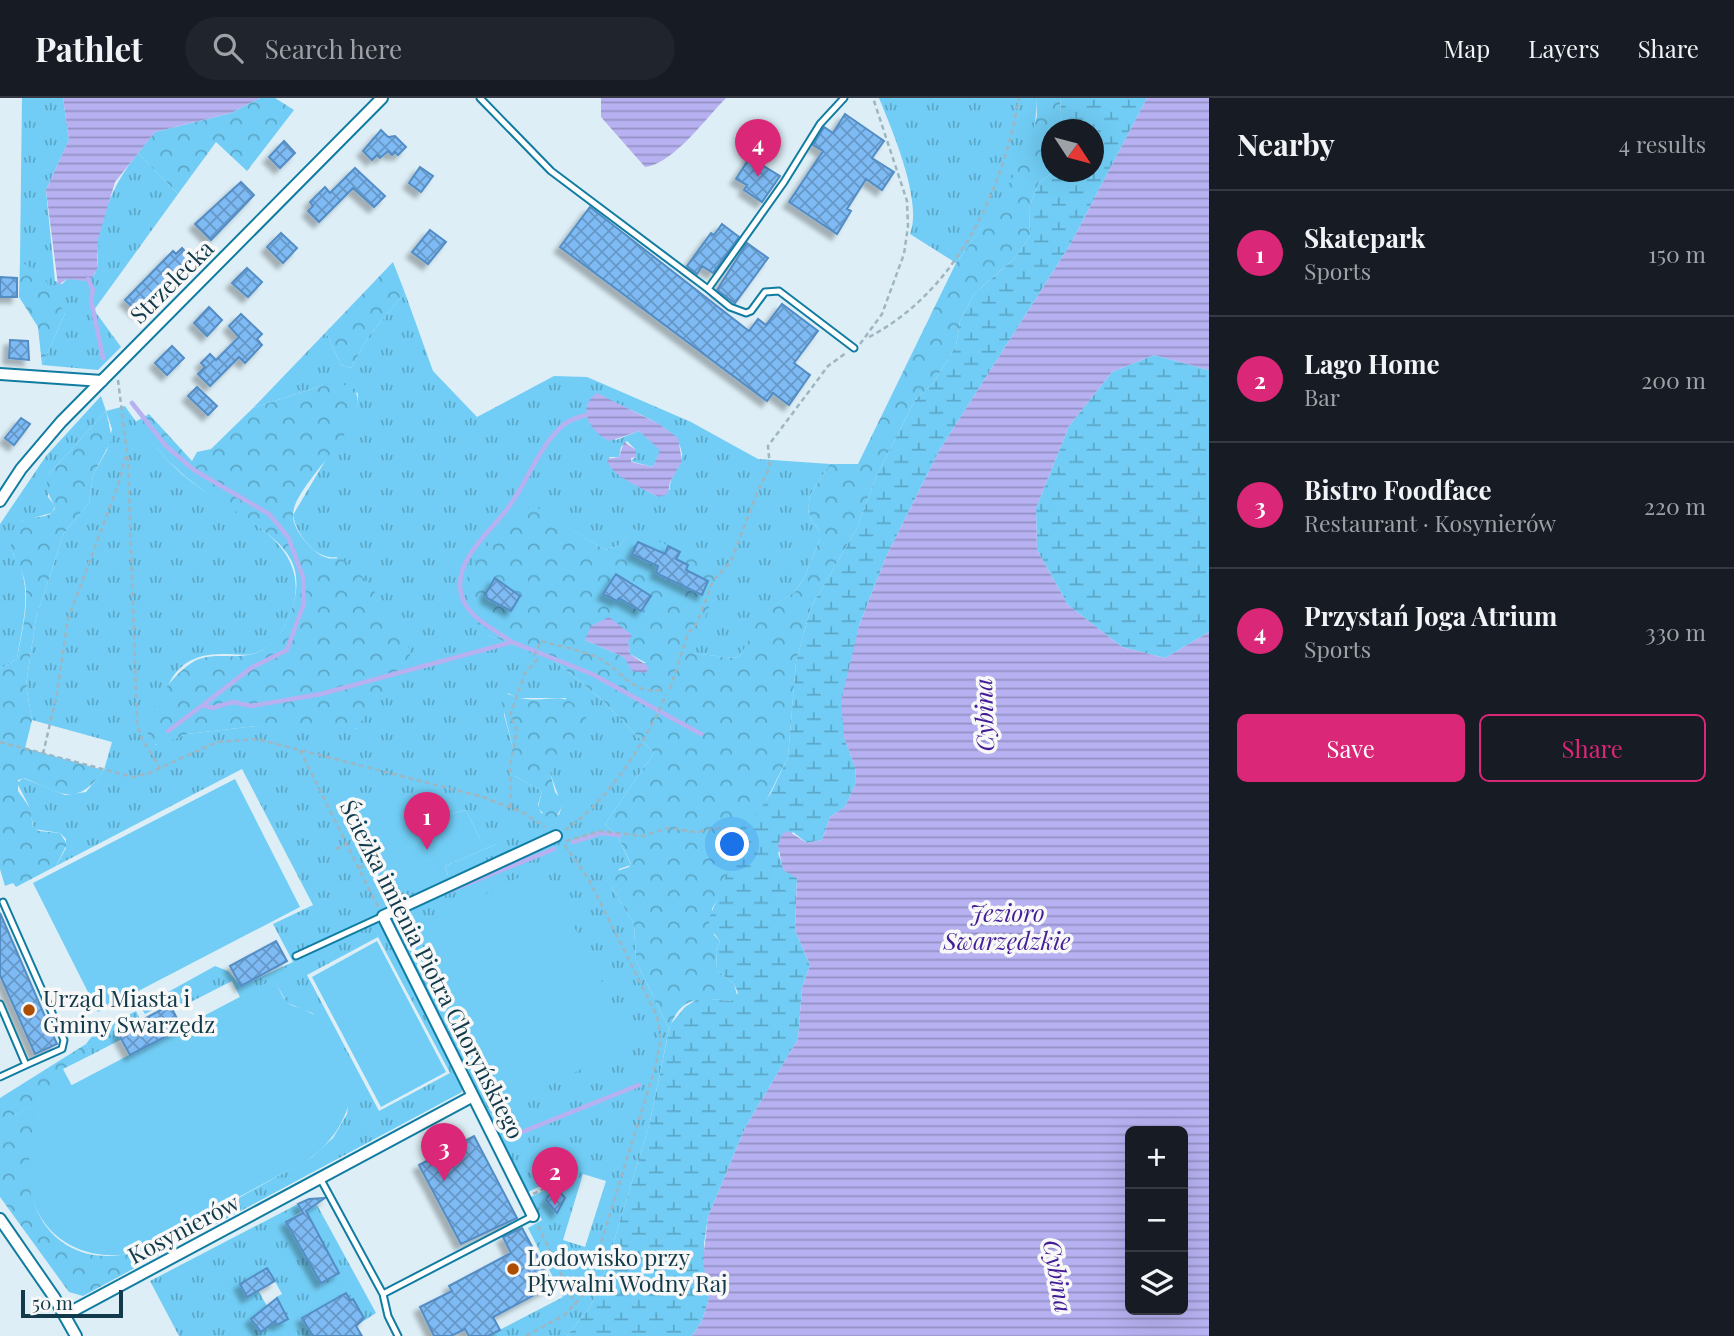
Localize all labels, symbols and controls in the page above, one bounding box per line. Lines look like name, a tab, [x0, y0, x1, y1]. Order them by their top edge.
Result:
search box	[185, 17, 675, 80]
text: Pathlet	[35, 26, 143, 70]
icon: search	[209, 29, 247, 67]
text: Search here	[265, 31, 402, 66]
text: Map	[1444, 32, 1490, 64]
text: Layers	[1528, 32, 1600, 64]
text: Share	[1638, 32, 1699, 64]
pin: 4	[735, 119, 781, 177]
north arrow	[1041, 119, 1104, 182]
text: Nearby	[1237, 124, 1335, 164]
text: 4 results	[1619, 128, 1706, 159]
text: Skatepark	[1304, 220, 1426, 255]
street label: Strzelecka	[122, 232, 220, 330]
text: 1	[1256, 238, 1264, 269]
text: 150 m	[1648, 238, 1706, 269]
text: Sports	[1304, 255, 1371, 286]
text: Lago Home	[1304, 346, 1440, 381]
text: 2	[1254, 364, 1266, 395]
text: 200 m	[1641, 364, 1706, 395]
text: Bar	[1304, 381, 1340, 412]
text: Bistro Foodface	[1304, 472, 1492, 507]
text: 3	[1254, 490, 1266, 521]
text: 220 m	[1644, 490, 1706, 521]
text: Restaurant · Kosynierów	[1304, 507, 1556, 538]
text: Przystań Joga Atrium	[1304, 598, 1557, 633]
text: 4	[1254, 616, 1266, 647]
text: 330 m	[1645, 616, 1706, 647]
text: Sports	[1304, 633, 1371, 664]
water label: Cybina	[966, 678, 1000, 752]
button: Save	[1237, 714, 1465, 782]
button: Share	[1479, 714, 1706, 782]
pin: 1	[404, 792, 450, 850]
street label: Ścieżka imienia Piotra Choryńskiego	[334, 794, 532, 1144]
your location	[715, 827, 749, 861]
water label: Jezioro Swarzędzkie	[942, 896, 1071, 956]
place label: Urząd Miasta i Gminy Swarzędz	[43, 982, 215, 1039]
marker: Urząd Miasta i Gminy Swarzędz	[21, 1002, 37, 1018]
pin: 3	[421, 1123, 467, 1181]
map controls	[1125, 1126, 1188, 1315]
button: +	[1125, 1126, 1188, 1189]
pin: 2	[532, 1147, 578, 1205]
street label: Kosynierów	[122, 1186, 244, 1270]
button: −	[1125, 1189, 1188, 1252]
water label: Cybina	[1037, 1237, 1081, 1315]
place label: Lodowisko przy Pływalni Wodny Raj	[527, 1241, 727, 1298]
button: layers	[1125, 1252, 1188, 1315]
marker: Lodowisko przy Pływalni Wodny Raj	[505, 1261, 521, 1277]
scale bar	[21, 1287, 122, 1319]
text: 50 m	[32, 1289, 73, 1315]

